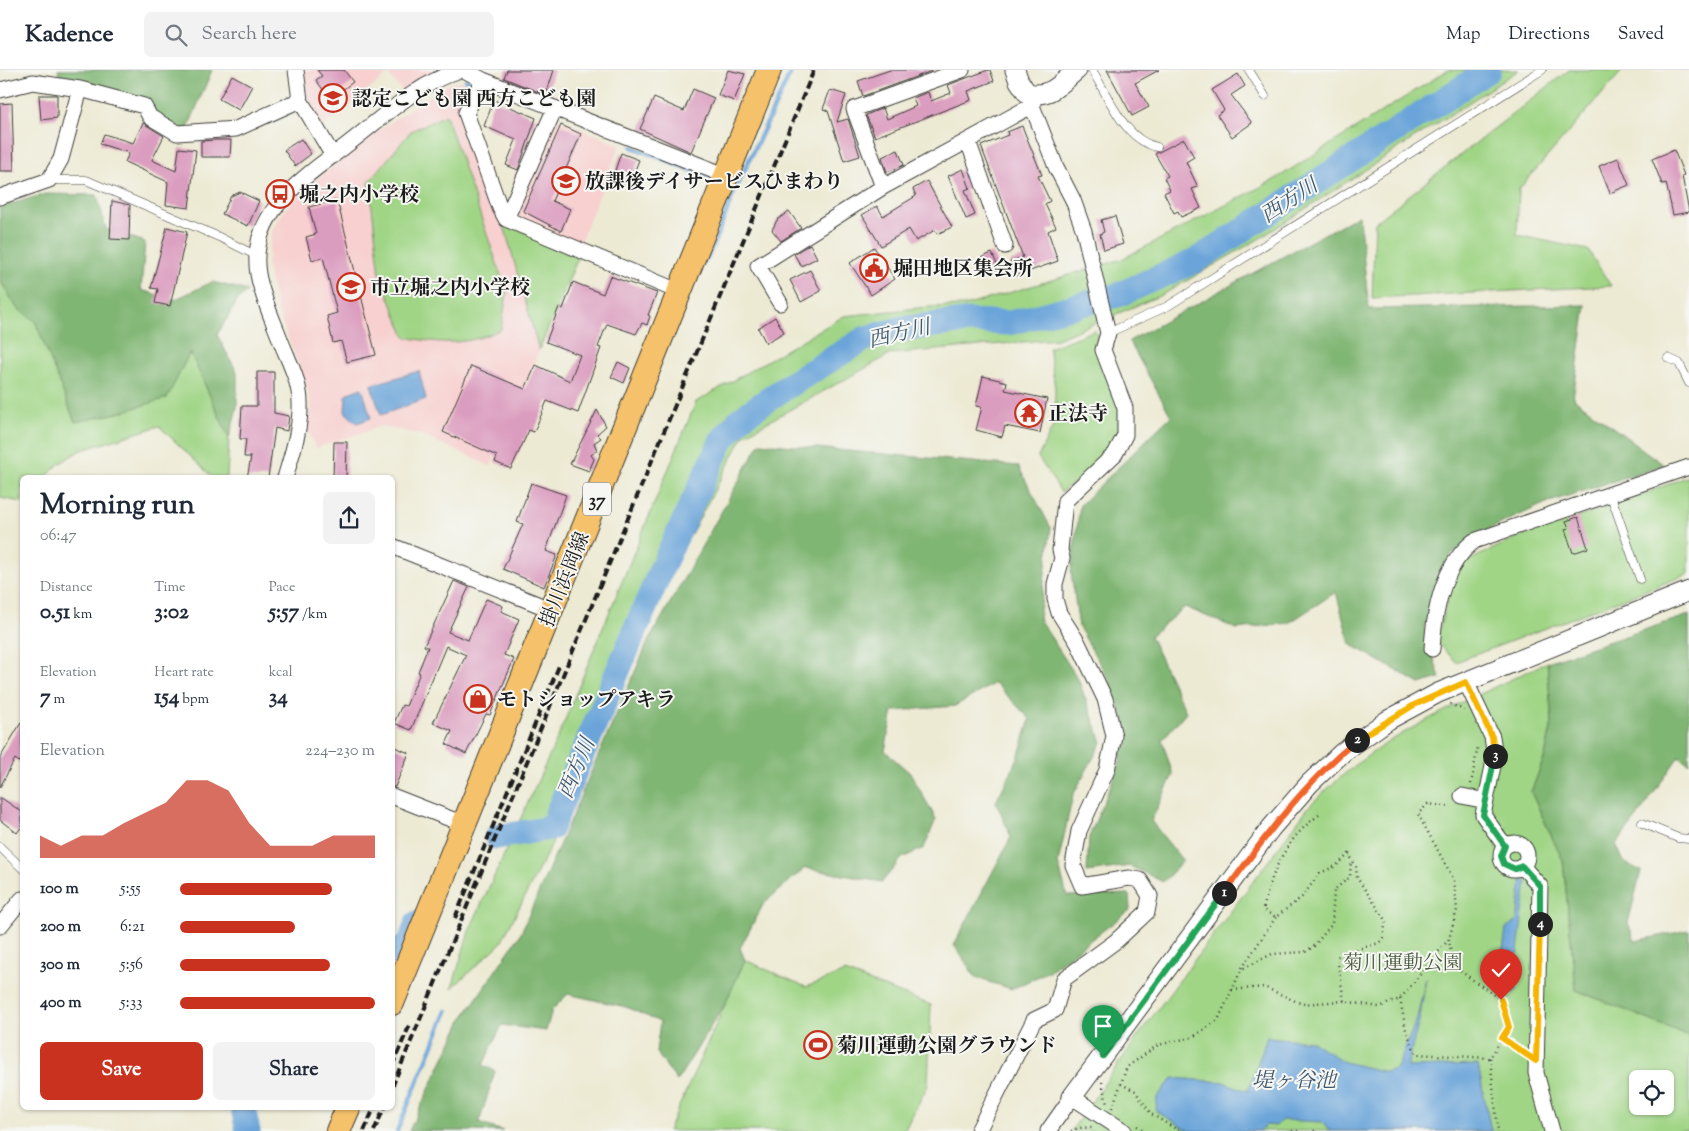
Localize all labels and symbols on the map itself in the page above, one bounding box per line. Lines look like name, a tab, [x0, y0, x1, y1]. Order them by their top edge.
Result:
school or university icon: 認定こども園 西方こども園	[318, 83, 348, 113]
place label: 認定こども園 西方こども園	[352, 86, 596, 115]
school or university icon: 放課後デイサービスひまわり	[551, 166, 581, 196]
place label: 放課後デイサービスひまわり	[585, 169, 844, 198]
water label: 西方川	[1256, 171, 1326, 231]
bus stop icon: 堀之内小学校	[265, 179, 295, 209]
place label: 堀之内小学校	[299, 182, 419, 211]
public building icon: 堀田地区集会所	[859, 253, 889, 283]
place label: 堀田地区集会所	[893, 256, 1033, 285]
school or university icon: 市立堀之内小学校	[336, 272, 366, 302]
place label: 市立堀之内小学校	[370, 275, 530, 304]
water label: 西方川	[865, 313, 935, 357]
temple icon: 正法寺	[1014, 398, 1044, 428]
place label: 正法寺	[1048, 401, 1108, 430]
road number: 37	[583, 482, 611, 516]
street label: 掛川浜岡線	[534, 528, 598, 632]
shop icon: モトショップアキラ	[463, 684, 493, 714]
place label: モトショップアキラ	[497, 687, 676, 716]
pin: 2	[1344, 728, 1370, 752]
water label: 西方川	[552, 732, 605, 804]
pin: 3	[1482, 744, 1508, 768]
pin: 1	[1212, 880, 1236, 906]
pin: 4	[1528, 912, 1552, 936]
pin	[1480, 949, 1522, 1000]
park label: 菊川運動公園	[1343, 950, 1463, 979]
pin	[1082, 1005, 1124, 1056]
sports icon: 菊川運動公園グラウンド	[803, 1030, 833, 1060]
place label: 菊川運動公園グラウンド	[837, 1033, 1057, 1062]
water label: 堤ヶ谷池	[1252, 1067, 1338, 1097]

